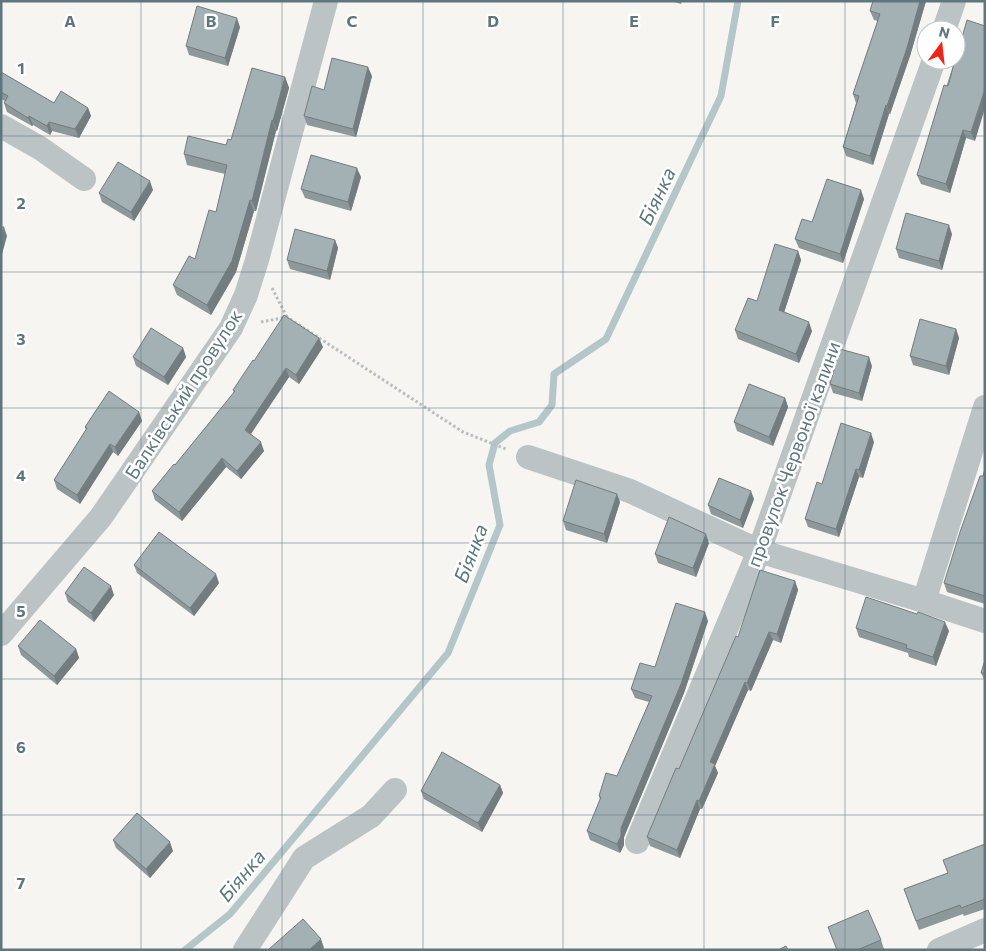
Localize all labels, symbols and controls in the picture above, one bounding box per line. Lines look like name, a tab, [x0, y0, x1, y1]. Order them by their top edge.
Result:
text: A	[64, 11, 76, 30]
text: B	[206, 11, 217, 30]
text: C	[347, 11, 358, 30]
text: D	[487, 11, 499, 30]
text: E	[629, 11, 639, 30]
text: F	[770, 11, 780, 30]
north arrow	[916, 20, 966, 70]
text: N	[937, 22, 952, 42]
text: 1	[17, 58, 25, 77]
water label: Біянка	[632, 163, 680, 229]
text: 2	[16, 193, 26, 212]
street label: Балківський провулок	[120, 305, 246, 483]
text: 3	[16, 329, 26, 348]
street label: провулок Червоної калини	[741, 338, 845, 570]
text: 4	[16, 465, 26, 484]
water label: Біянка	[448, 520, 492, 586]
text: 5	[16, 601, 26, 620]
text: 6	[16, 737, 26, 756]
water label: Біянка	[212, 844, 270, 906]
text: 7	[17, 873, 26, 892]

